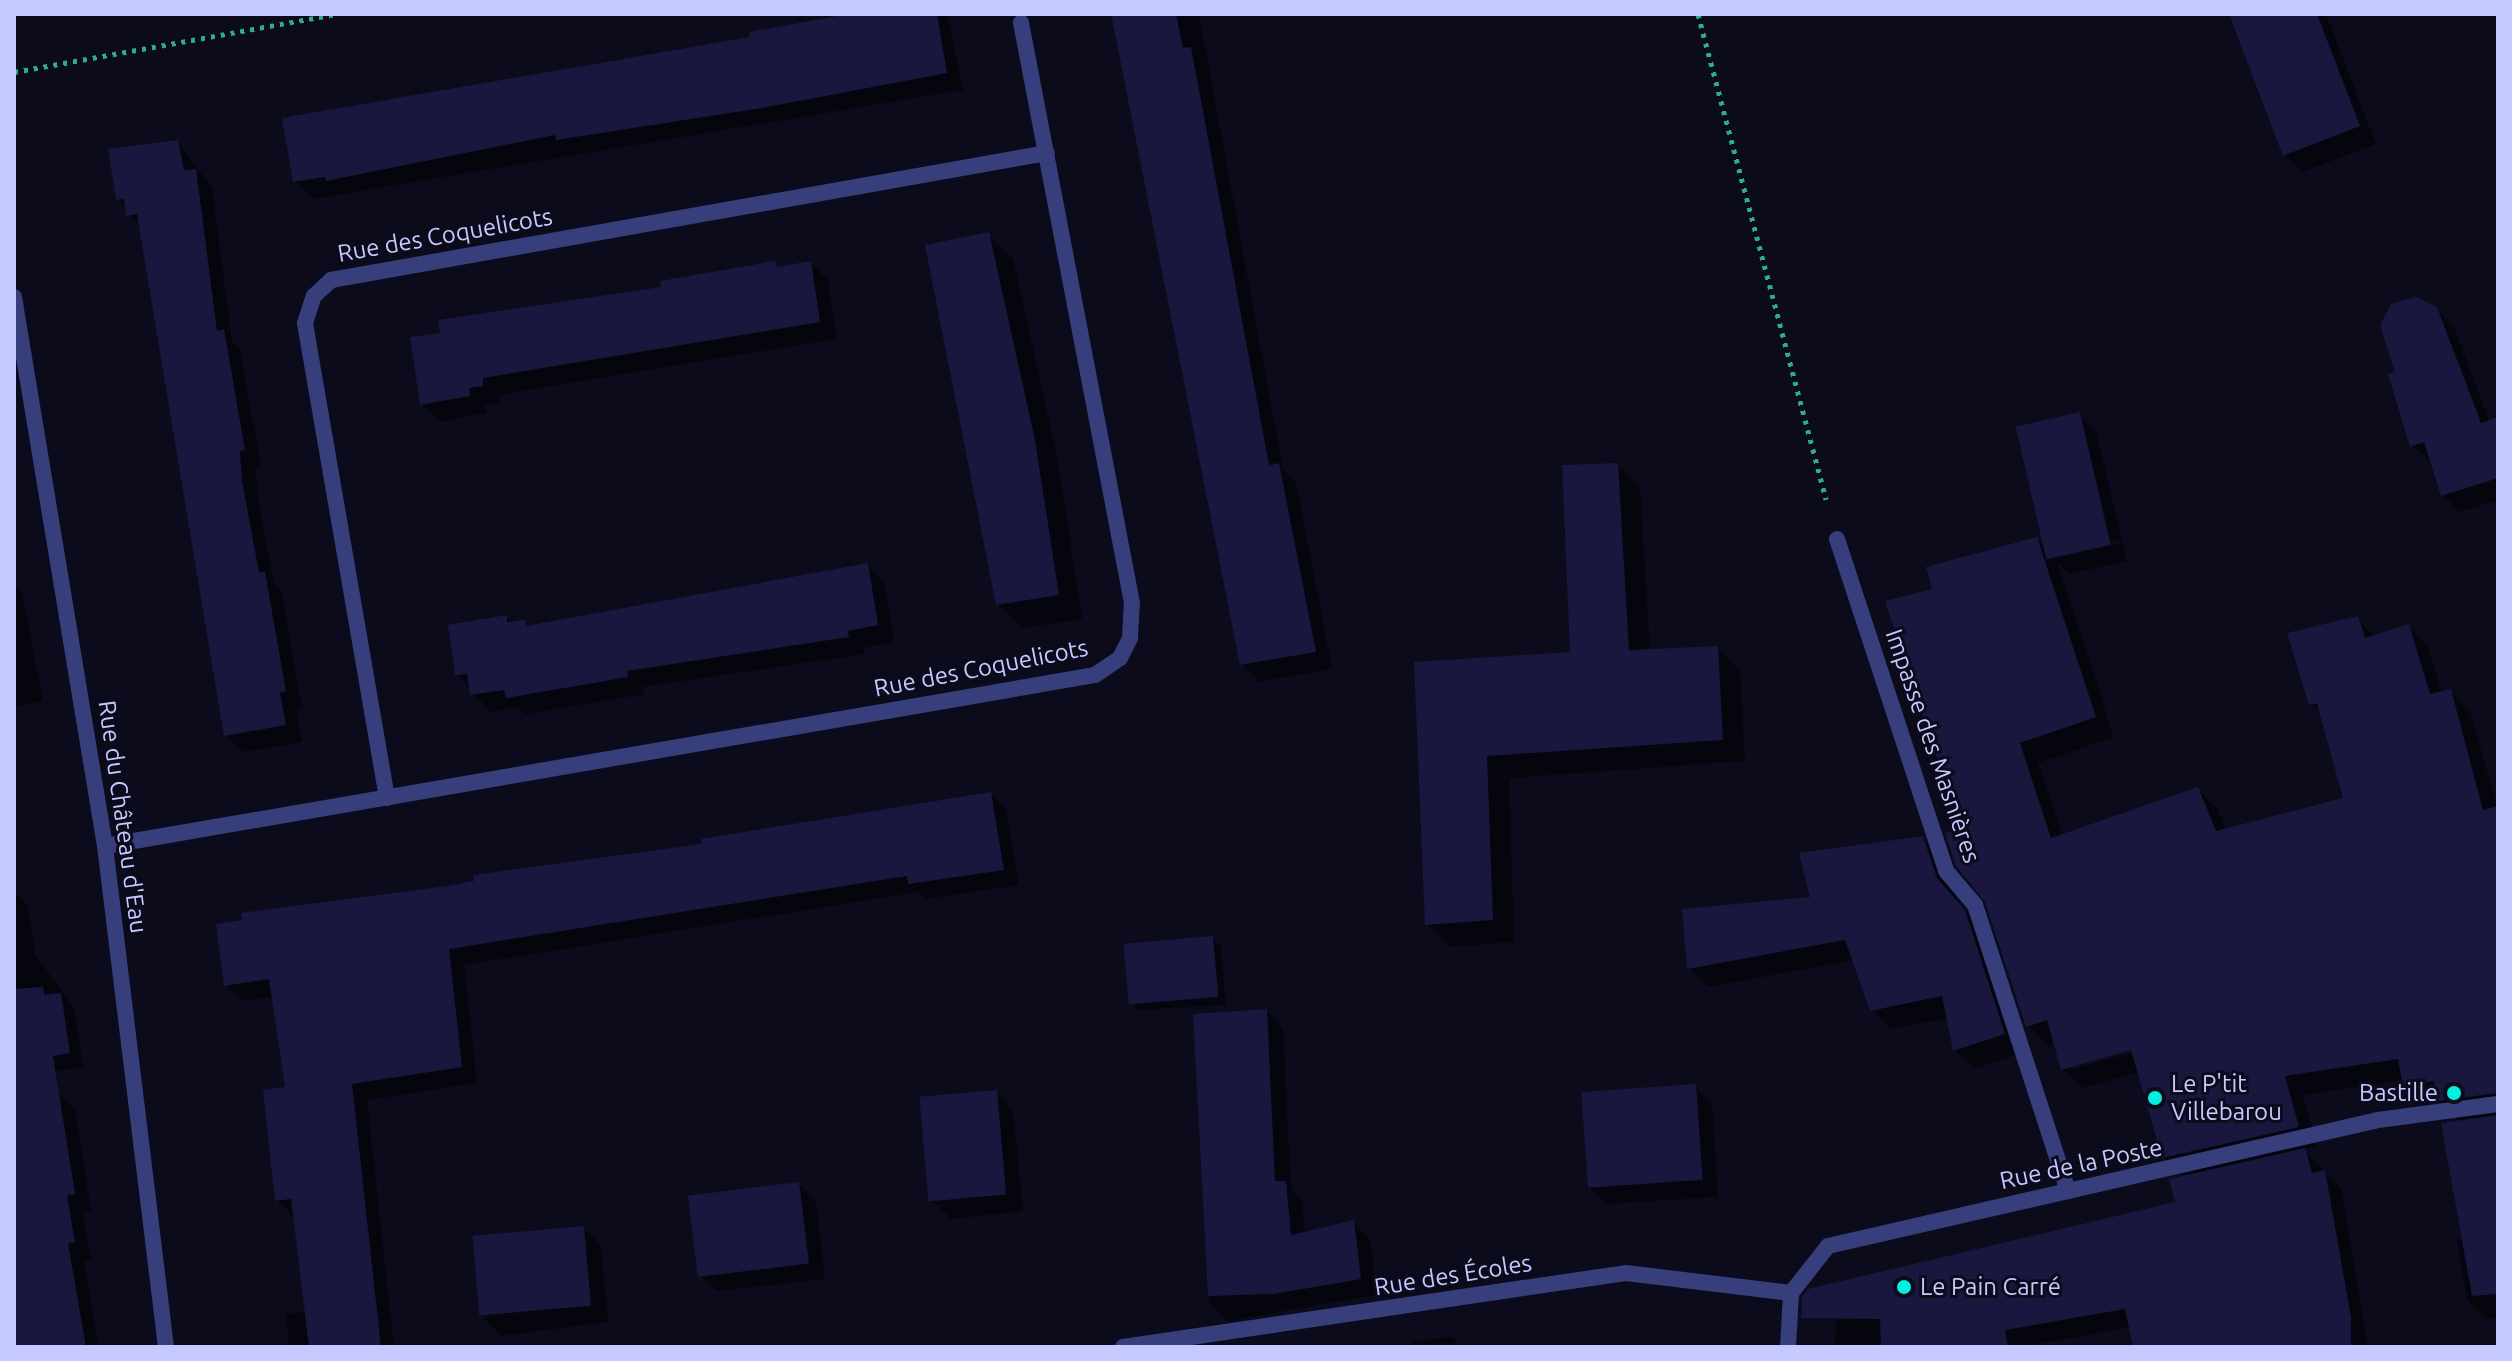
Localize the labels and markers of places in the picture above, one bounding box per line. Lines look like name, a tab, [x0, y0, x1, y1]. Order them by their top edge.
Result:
place label: Le P'tit Villebarou	[2171, 1070, 2282, 1126]
place label: Bastille	[2359, 1079, 2438, 1107]
marker: Bastille	[2445, 1084, 2463, 1102]
marker: Le P'tit Villebarou	[2146, 1089, 2164, 1107]
place label: Le Pain Carré	[1920, 1273, 2061, 1301]
marker: Le Pain Carré	[1895, 1278, 1913, 1296]

